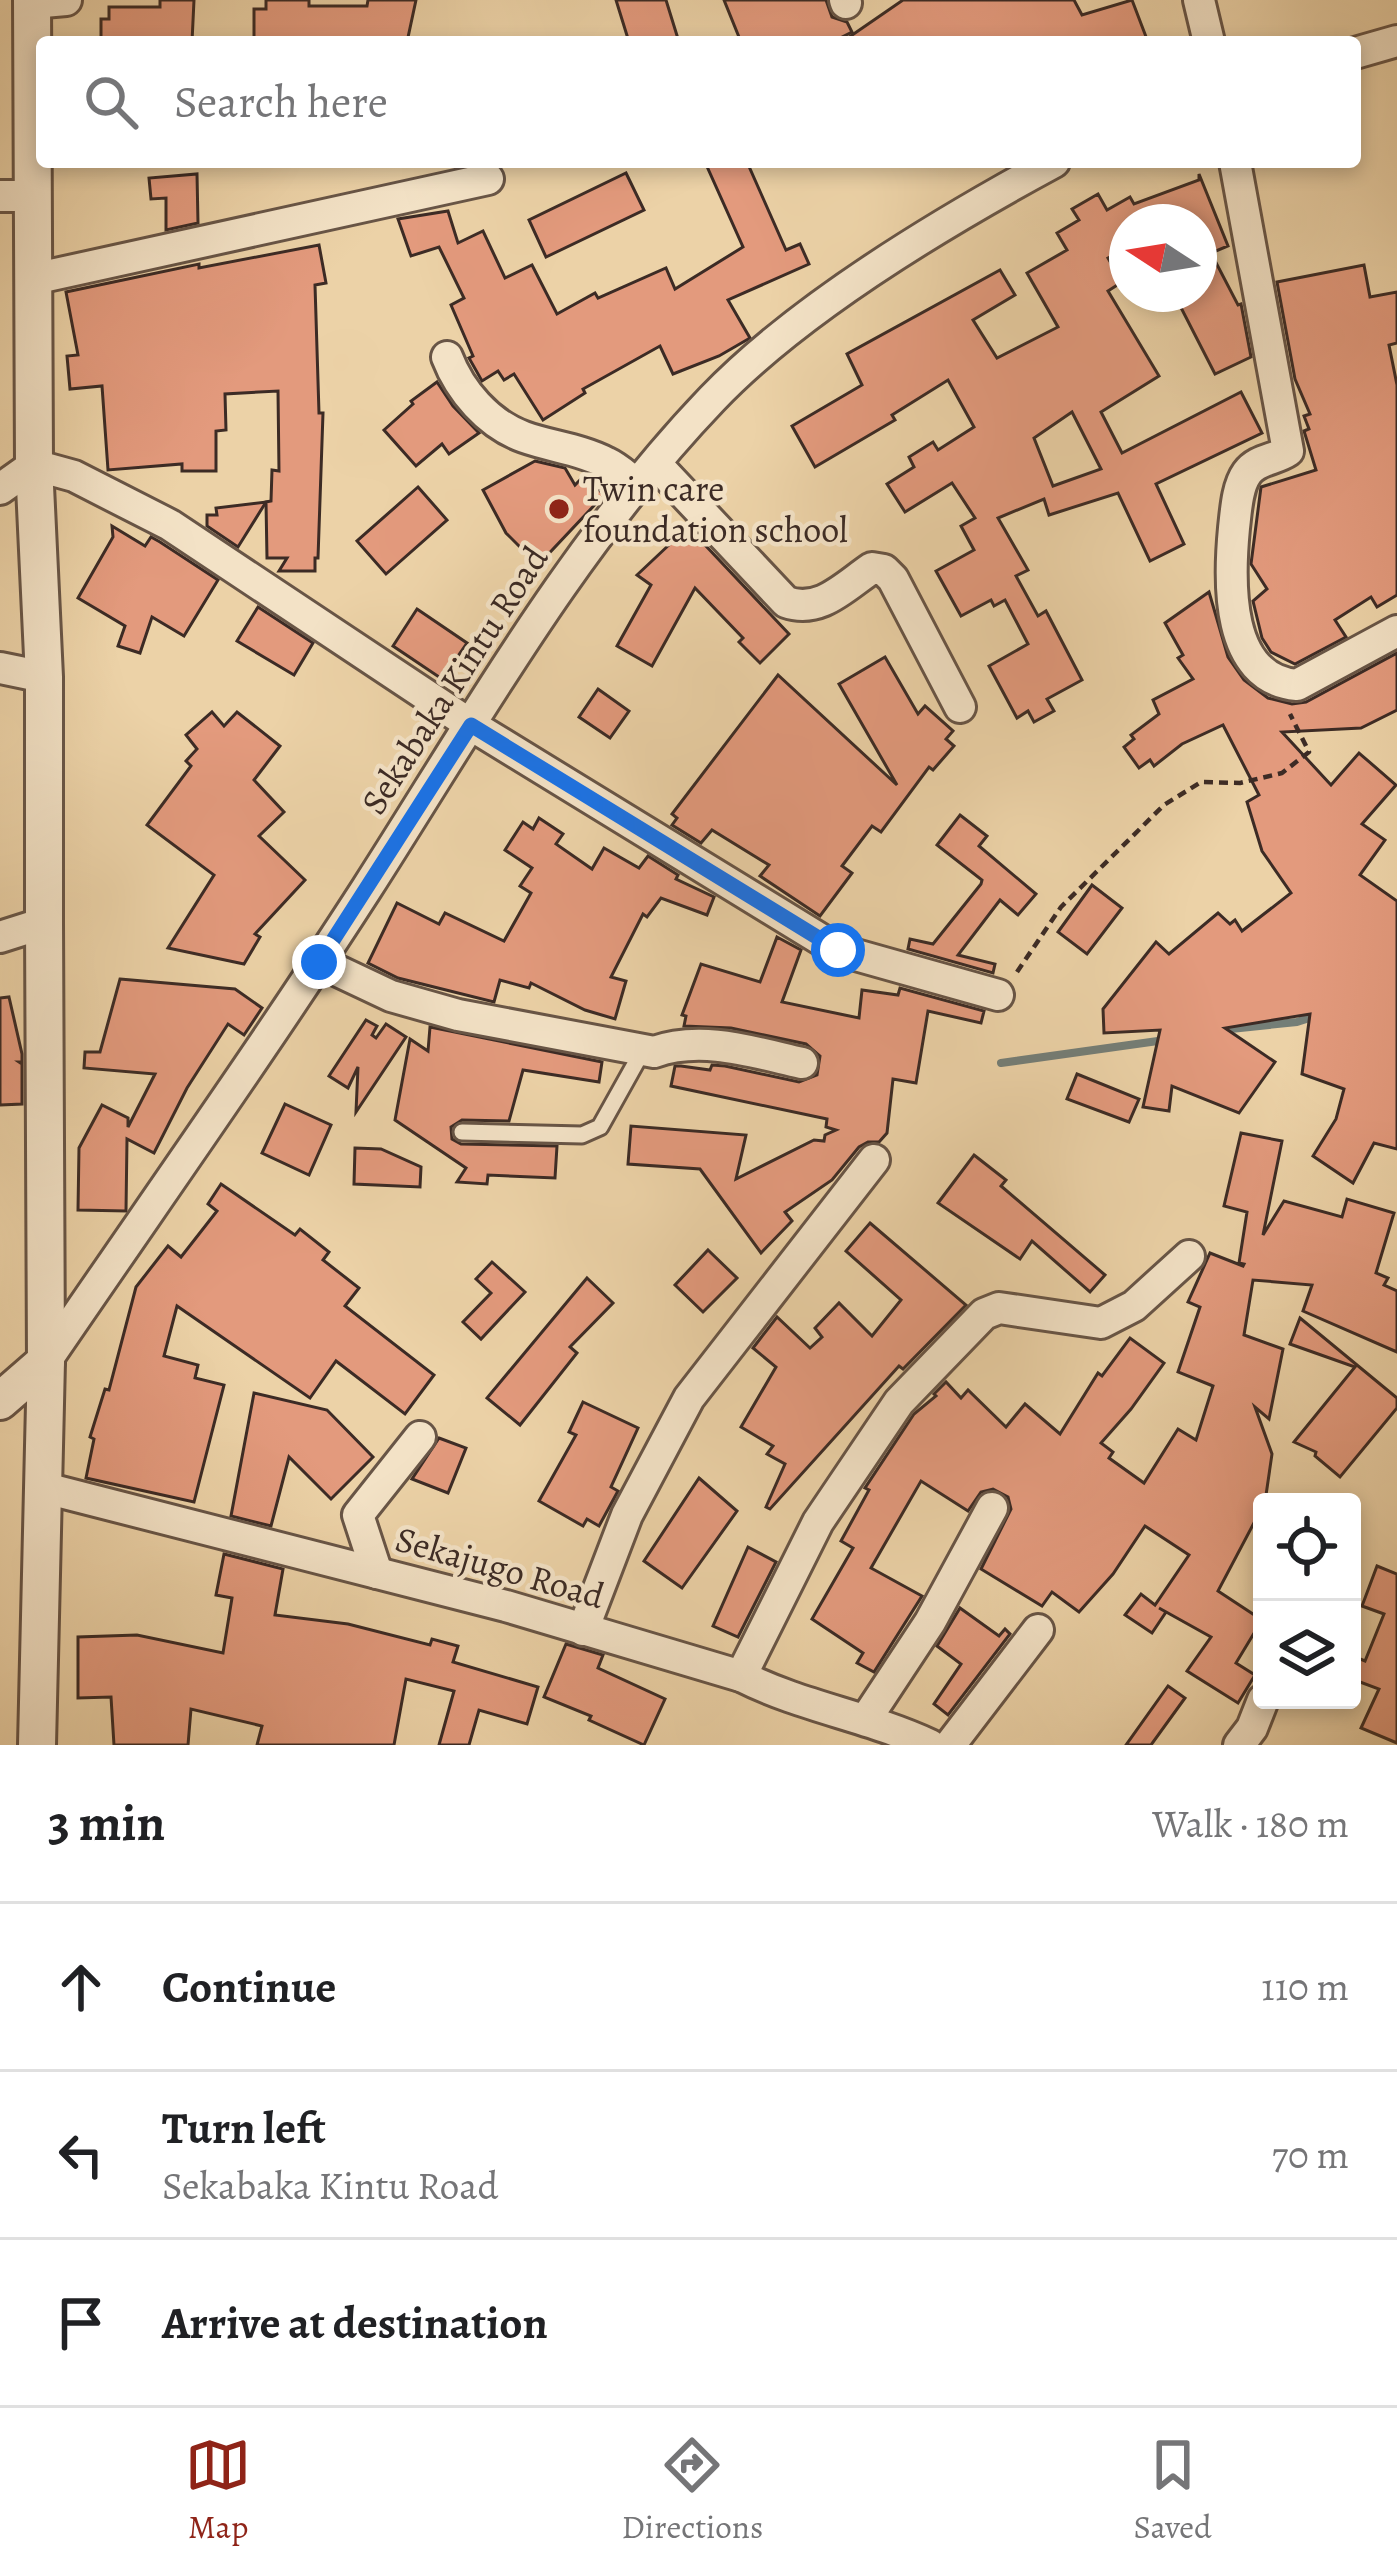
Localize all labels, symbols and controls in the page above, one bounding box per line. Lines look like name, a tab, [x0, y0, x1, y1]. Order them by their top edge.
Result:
search box	[36, 36, 1361, 168]
icon: search	[78, 69, 144, 135]
text: Search here	[174, 71, 388, 133]
north arrow	[1109, 204, 1217, 312]
place label: Twin care foundation school	[583, 464, 848, 554]
marker: Twin care foundation school	[546, 496, 572, 522]
street label: Sekabaka Kintu Road	[349, 536, 559, 824]
route start	[811, 923, 865, 977]
route end	[292, 935, 346, 989]
map controls	[1253, 1493, 1361, 1709]
button: locate	[1253, 1493, 1361, 1601]
street label: Sekajugo Road	[390, 1514, 611, 1620]
button: layers	[1253, 1601, 1361, 1709]
text: 3 min	[48, 1788, 165, 1858]
text: Walk · 180 m	[1152, 1797, 1349, 1850]
icon: ahead	[48, 1954, 114, 2020]
text: Continue	[162, 1956, 336, 2018]
text: 110 m	[1261, 1960, 1349, 2013]
text: Turn left	[162, 2097, 326, 2159]
icon: left	[48, 2122, 114, 2188]
text: 70 m	[1272, 2128, 1349, 2181]
text: Sekabaka Kintu Road	[162, 2159, 498, 2212]
icon: arrive	[48, 2290, 114, 2356]
text: Arrive at destination	[162, 2292, 548, 2354]
tab: Map	[185, 2432, 251, 2549]
tab: Directions	[622, 2432, 763, 2549]
tab: Saved	[1134, 2432, 1212, 2549]

